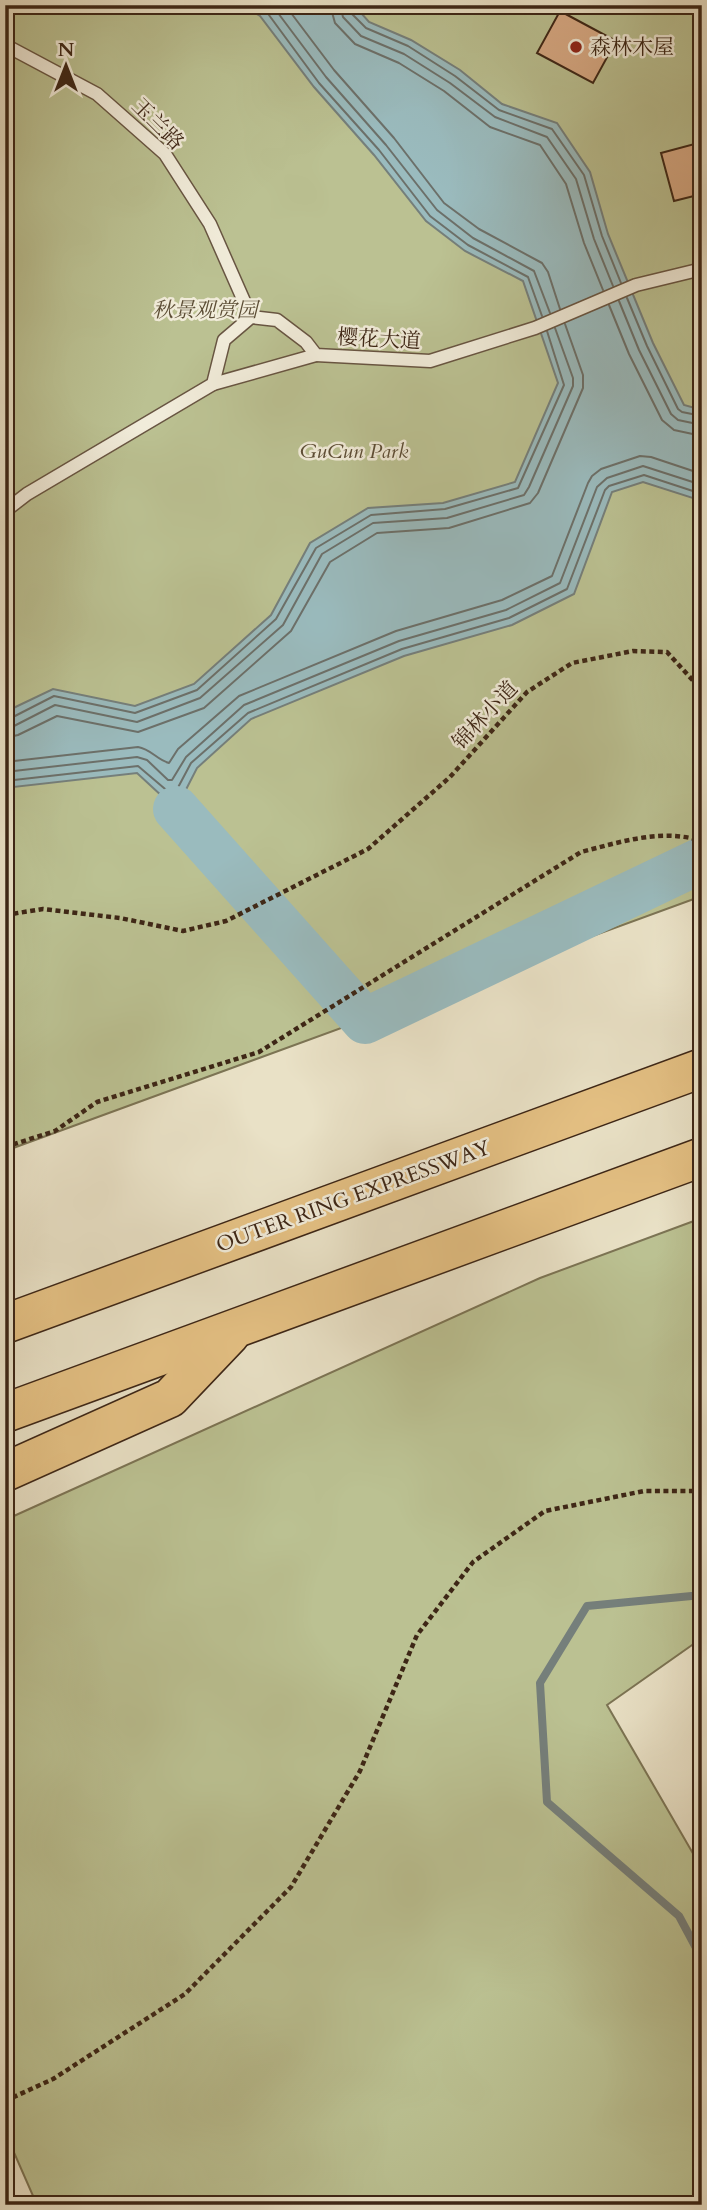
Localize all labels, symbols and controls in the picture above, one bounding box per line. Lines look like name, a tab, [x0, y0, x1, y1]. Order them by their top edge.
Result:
north arrow	[32, 32, 102, 102]
place label: 森林木屋	[590, 33, 674, 62]
text: N	[58, 37, 75, 63]
marker: 森林木屋	[568, 39, 584, 55]
street label: 玉兰路	[125, 92, 190, 157]
park label: 秋景观赏园	[153, 296, 260, 325]
street label: 樱花大道	[336, 323, 422, 356]
park label: GuCun Park	[300, 437, 409, 466]
street label: 锦林小道	[446, 675, 525, 756]
street label: OUTER RING EXPRESSWAY	[212, 1133, 495, 1260]

